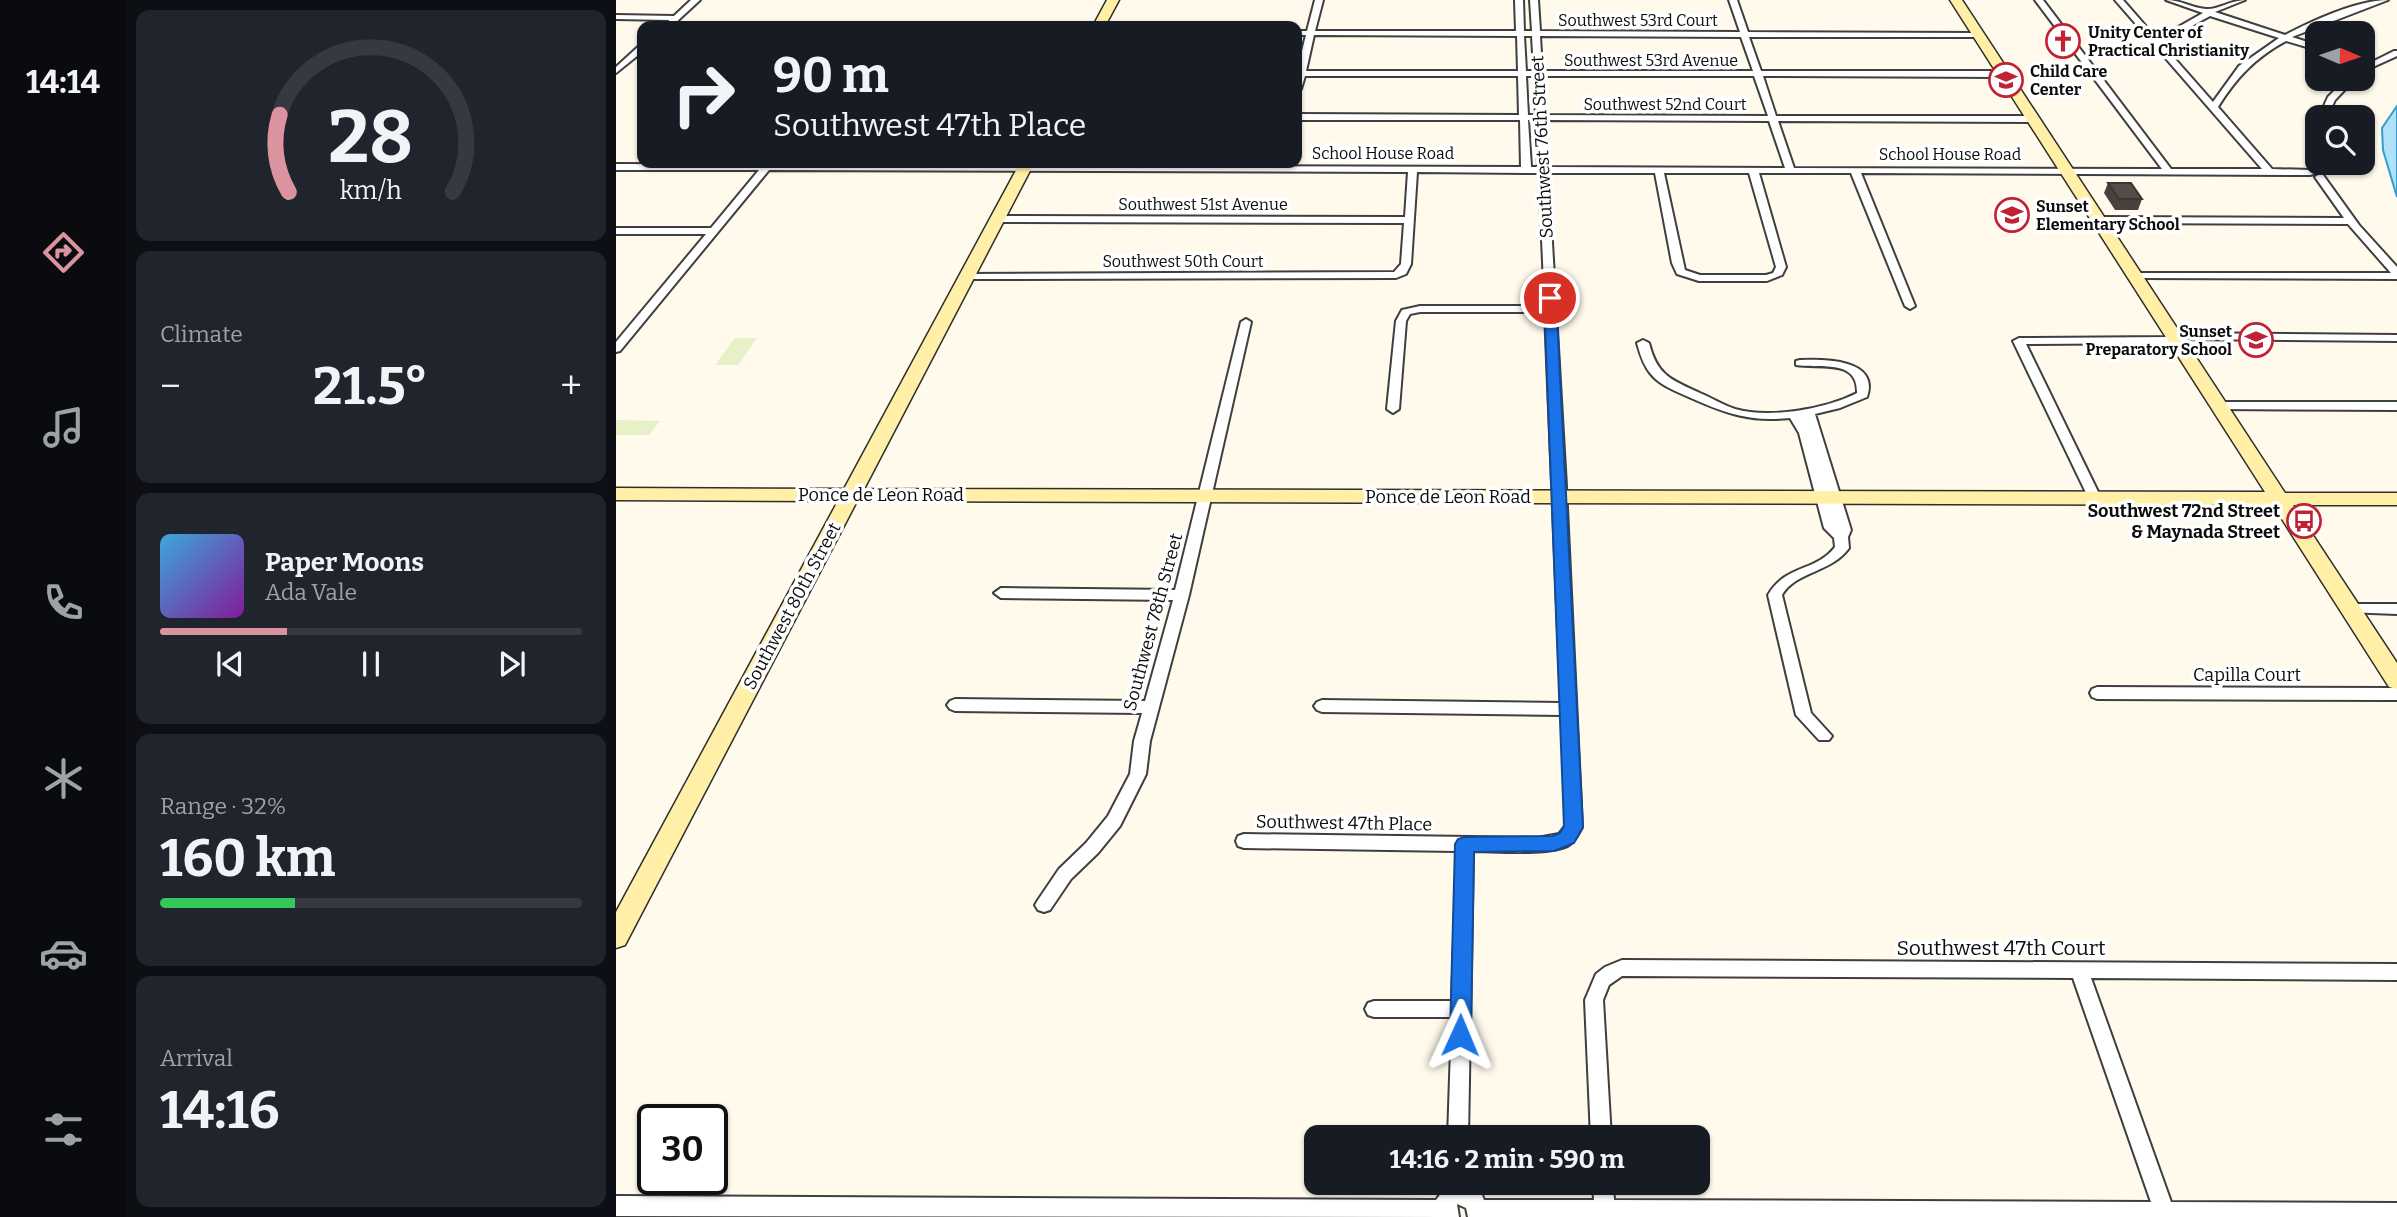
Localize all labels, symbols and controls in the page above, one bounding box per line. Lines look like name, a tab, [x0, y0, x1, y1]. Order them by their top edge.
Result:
street label: Southwest 53rd Court	[1558, 11, 1718, 30]
north arrow	[2305, 21, 2375, 91]
map controls	[2305, 21, 2375, 175]
church icon: Unity Center of Practical Christianity	[2044, 22, 2082, 60]
place label: Unity Center of Practical Christianity	[2088, 23, 2249, 60]
text: 90 m	[773, 46, 889, 105]
icon: right	[658, 49, 749, 140]
street label: Southwest 53rd Avenue	[1564, 51, 1738, 70]
street label: Southwest 76th Street	[1526, 55, 1558, 239]
school or university icon: Child Care Center	[1987, 61, 2025, 99]
place label: Child Care Center	[2030, 62, 2108, 99]
text: 14:14	[26, 63, 100, 101]
text: 28	[329, 94, 413, 181]
street label: Southwest 52nd Court	[1583, 95, 1747, 114]
button: search	[2305, 105, 2375, 175]
text: Southwest 47th Place	[773, 106, 1086, 144]
street label: School House Road	[1312, 144, 1455, 163]
street label: School House Road	[1879, 145, 2022, 164]
text: km/h	[340, 176, 402, 206]
street label: Southwest 51st Avenue	[1118, 195, 1288, 214]
school or university icon: Sunset Elementary School	[1993, 196, 2031, 234]
place label: Sunset Elementary School	[2036, 197, 2180, 234]
icon: directions	[39, 228, 88, 277]
street label: Southwest 50th Court	[1102, 252, 1264, 271]
pin	[1520, 268, 1580, 328]
icon: arrive	[1531, 279, 1569, 317]
text: Climate	[160, 320, 243, 348]
school or university icon: Sunset Preparatory School	[2237, 321, 2275, 359]
place label: Sunset Preparatory School	[2085, 322, 2233, 359]
text: 21.5°	[313, 355, 428, 418]
text: −	[160, 363, 181, 409]
text: +	[560, 363, 582, 409]
icon: music	[39, 403, 88, 452]
street label: Ponce de Leon Road	[798, 484, 964, 506]
street label: Ponce de Leon Road	[1365, 486, 1531, 508]
place label: Southwest 72nd Street & Maynada Street	[2087, 500, 2280, 543]
bus stop icon: Southwest 72nd Street & Maynada Street	[2285, 502, 2323, 540]
street label: Southwest 80th Street	[739, 518, 846, 693]
street label: Southwest 78th Street	[1119, 530, 1187, 713]
text: Paper Moons	[265, 547, 424, 578]
icon: phone	[39, 578, 88, 627]
text: Ada Vale	[265, 578, 357, 606]
icon: previous	[211, 645, 249, 683]
icon: pause	[352, 645, 390, 683]
icon: next	[493, 645, 531, 683]
street label: Capilla Court	[2193, 664, 2301, 686]
icon: climate	[39, 754, 88, 803]
text: Range · 32%	[160, 792, 286, 820]
street label: Southwest 47th Place	[1256, 810, 1432, 836]
text: 160 km	[160, 827, 335, 890]
icon: car	[39, 929, 88, 978]
street label: Southwest 47th Court	[1896, 935, 2106, 961]
position arrow	[1423, 998, 1497, 1072]
text: Arrival	[160, 1044, 233, 1072]
text: 14:16	[160, 1079, 279, 1142]
speed limit sign: 30	[637, 1104, 728, 1195]
icon: filters	[39, 1105, 88, 1154]
text: 14:16 · 2 min · 590 m	[1389, 1144, 1625, 1175]

